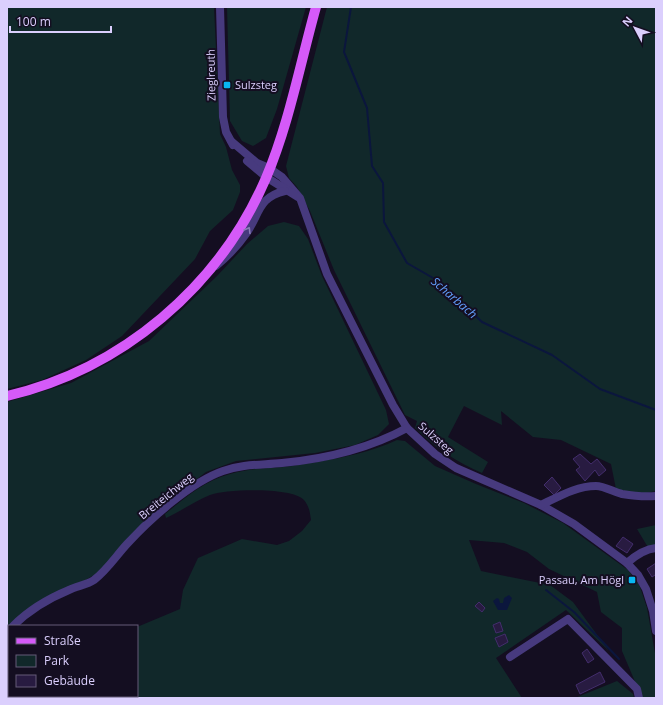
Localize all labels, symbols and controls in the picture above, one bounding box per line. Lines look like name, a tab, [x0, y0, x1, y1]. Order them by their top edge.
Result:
scale bar	[10, 8, 111, 34]
north arrow	[615, 8, 655, 48]
text: 100 m	[16, 13, 51, 30]
text: N	[618, 13, 636, 29]
street label: Zieglreuth	[203, 49, 218, 101]
place label: Sulzsteg	[235, 77, 277, 92]
marker: Sulzsteg	[222, 80, 232, 90]
one-way arrow	[243, 227, 251, 234]
water label: Scharbach	[428, 273, 481, 322]
street label: Sulzsteg	[416, 418, 457, 457]
street label: Breiteichweg	[135, 469, 196, 522]
place label: Passau, Am Högl	[539, 572, 624, 587]
marker: Passau, Am Högl	[627, 575, 637, 585]
legend	[8, 625, 138, 697]
text: Straße	[44, 632, 81, 649]
text: Park	[44, 652, 70, 669]
text: Gebäude	[44, 672, 95, 689]

